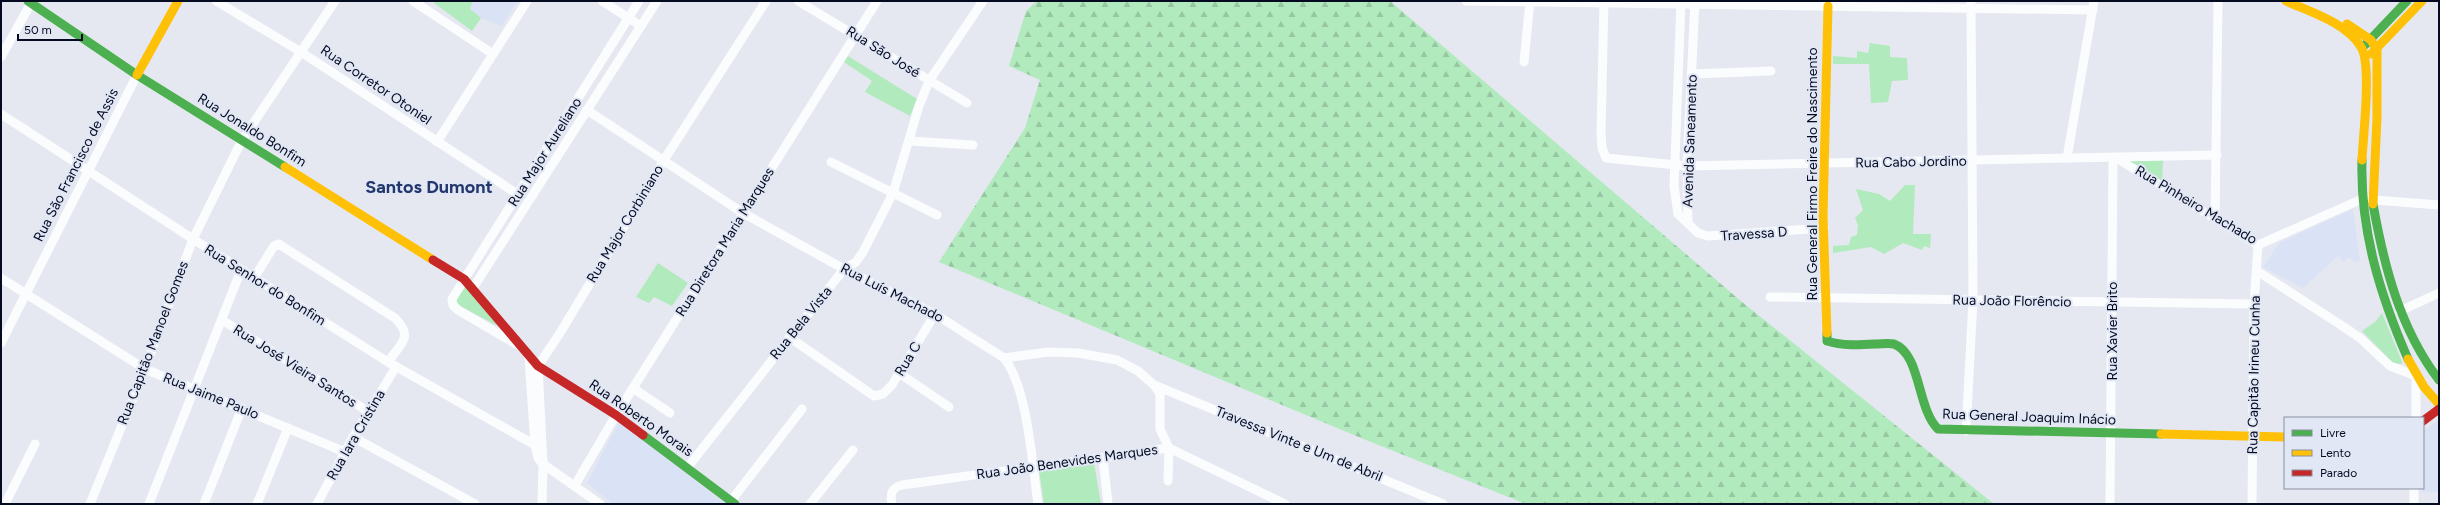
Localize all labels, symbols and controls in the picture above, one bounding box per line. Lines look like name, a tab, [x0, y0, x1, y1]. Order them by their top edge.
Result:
scale bar	[18, 16, 82, 42]
text: 50 m	[24, 23, 52, 37]
street label: Rua São José	[843, 23, 923, 82]
street label: Rua Corretor Otoniel	[317, 42, 435, 128]
street label: Rua General Firmo Freire do Nascimento	[1804, 47, 1821, 301]
street label: Avenida Saneamento	[1679, 74, 1701, 208]
street label: Rua São Francisco de Assis	[30, 86, 122, 244]
street label: Rua Jonaldo Bonfim	[194, 90, 310, 170]
street label: Rua Major Aureliano	[505, 94, 585, 210]
street label: Rua Cabo Jordino	[1855, 153, 1967, 171]
street label: Rua Major Corbiniano	[583, 162, 667, 286]
street label: Rua Pinheiro Machado	[2132, 162, 2260, 248]
street label: Rua Diretora Maria Marques	[672, 164, 778, 320]
district label: Santos Dumont	[365, 176, 493, 198]
street label: Travessa D	[1720, 223, 1788, 245]
street label: Rua Senhor do Bonfim	[201, 241, 329, 329]
street label: Rua Capitão Manoel Gomes	[114, 259, 192, 427]
street label: Rua Luís Machado	[838, 260, 946, 326]
street label: Rua Xavier Brito	[2104, 282, 2121, 380]
street label: Rua Bela Vista	[766, 283, 836, 363]
street label: Rua João Florêncio	[1952, 291, 2072, 311]
street label: Rua Capitão Irineu Cunha	[2244, 295, 2264, 455]
street label: Rua José Vieira Santos	[230, 321, 360, 411]
street label: Rua C	[891, 339, 925, 379]
street label: Rua Jaime Paulo	[161, 369, 261, 423]
street label: Rua Roberto Morais	[586, 376, 696, 460]
street label: Rua Iara Cristina	[323, 387, 389, 483]
street label: Travessa Vinte e Um de Abril	[1213, 403, 1385, 485]
street label: Rua General Joaquim Inácio	[1942, 405, 2116, 429]
legend	[2284, 417, 2424, 489]
text: Livre	[2320, 426, 2346, 440]
street label: Rua João Benevides Marques	[975, 441, 1159, 483]
text: Lento	[2320, 446, 2351, 460]
text: Parado	[2320, 466, 2357, 480]

